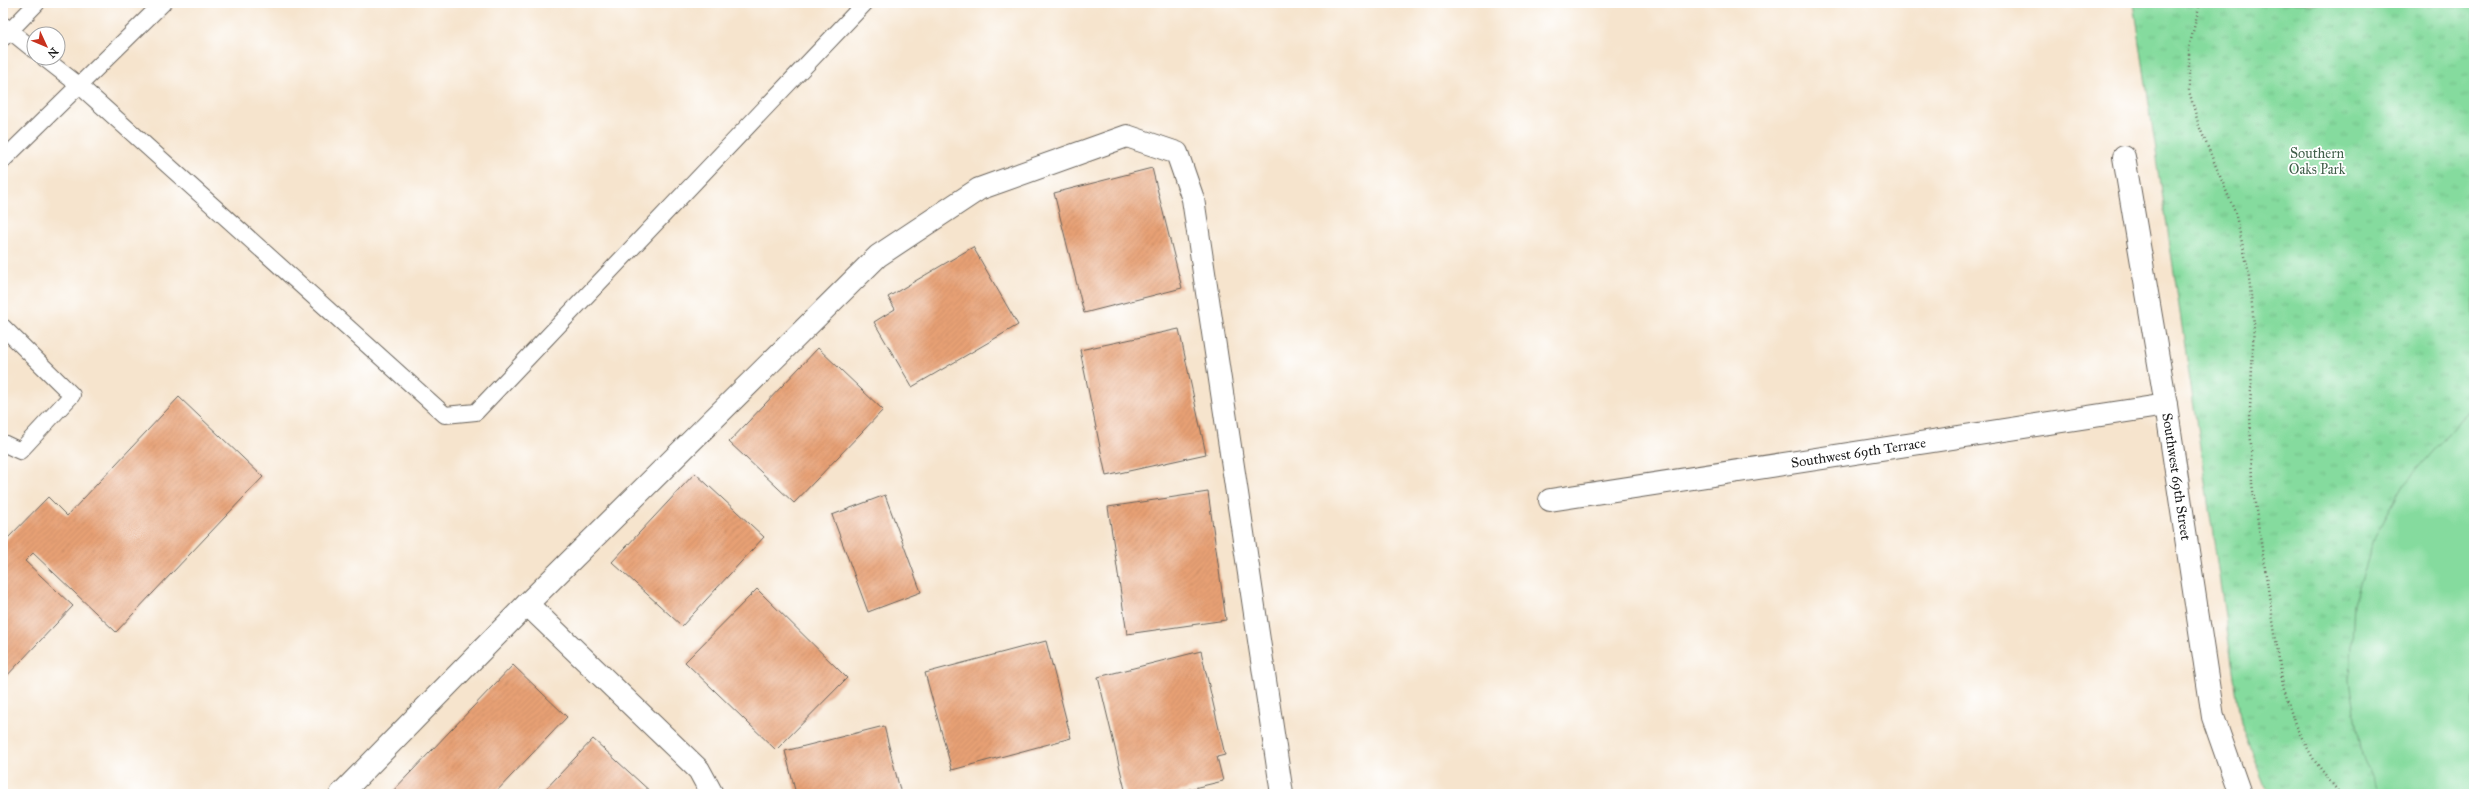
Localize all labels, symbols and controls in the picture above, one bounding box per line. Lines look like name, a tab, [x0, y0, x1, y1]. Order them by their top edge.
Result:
north arrow	[26, 26, 66, 66]
text: N	[44, 45, 61, 61]
park label: Southern Oaks Park	[2289, 145, 2346, 178]
street label: Southwest 69th Street	[2158, 412, 2194, 542]
street label: Southwest 69th Terrace	[1790, 434, 1927, 472]

